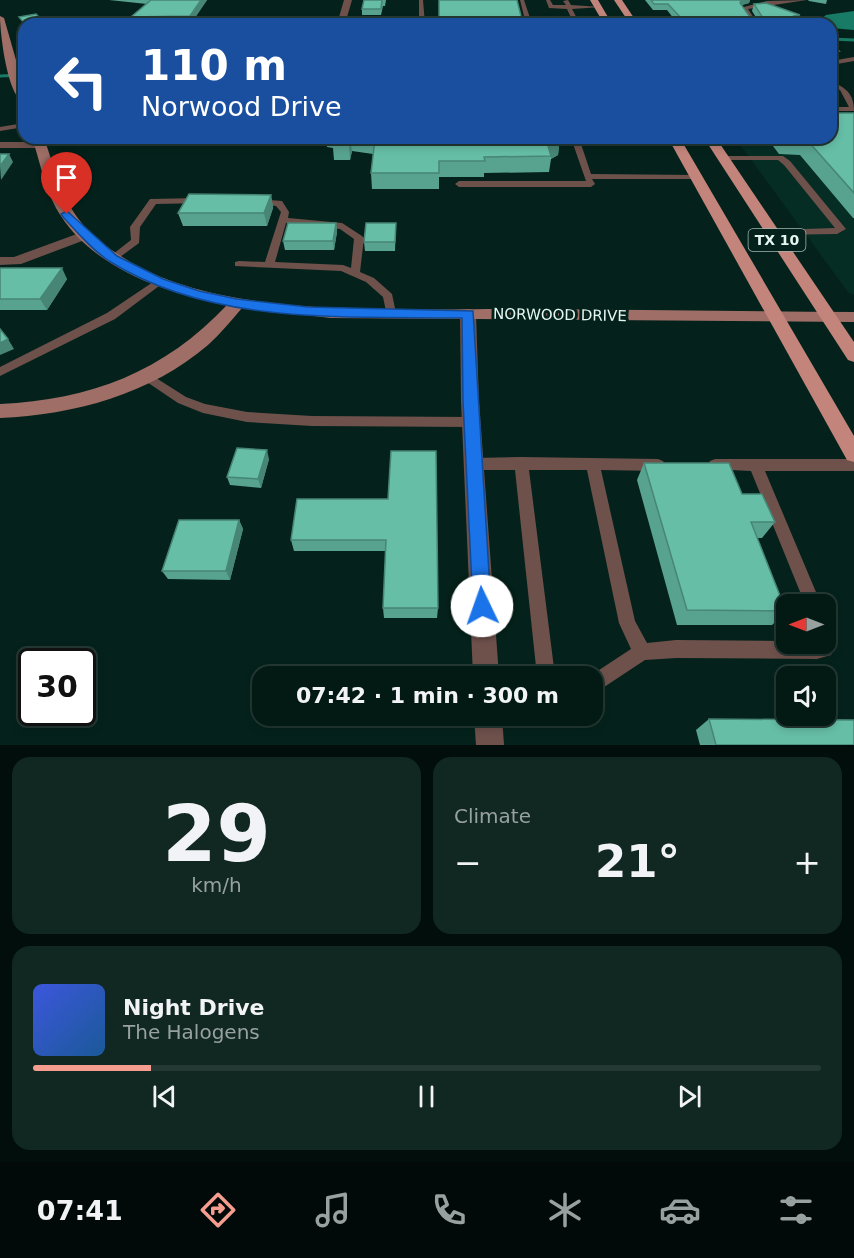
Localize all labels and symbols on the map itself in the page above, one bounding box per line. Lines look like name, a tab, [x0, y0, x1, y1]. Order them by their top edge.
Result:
pin	[41, 152, 92, 214]
road number: TX 10	[748, 229, 806, 251]
street label: NORWOOD DRIVE	[493, 305, 627, 325]
position arrow	[450, 574, 514, 638]
north arrow	[776, 594, 836, 654]
speed limit sign: 30	[18, 648, 96, 726]

